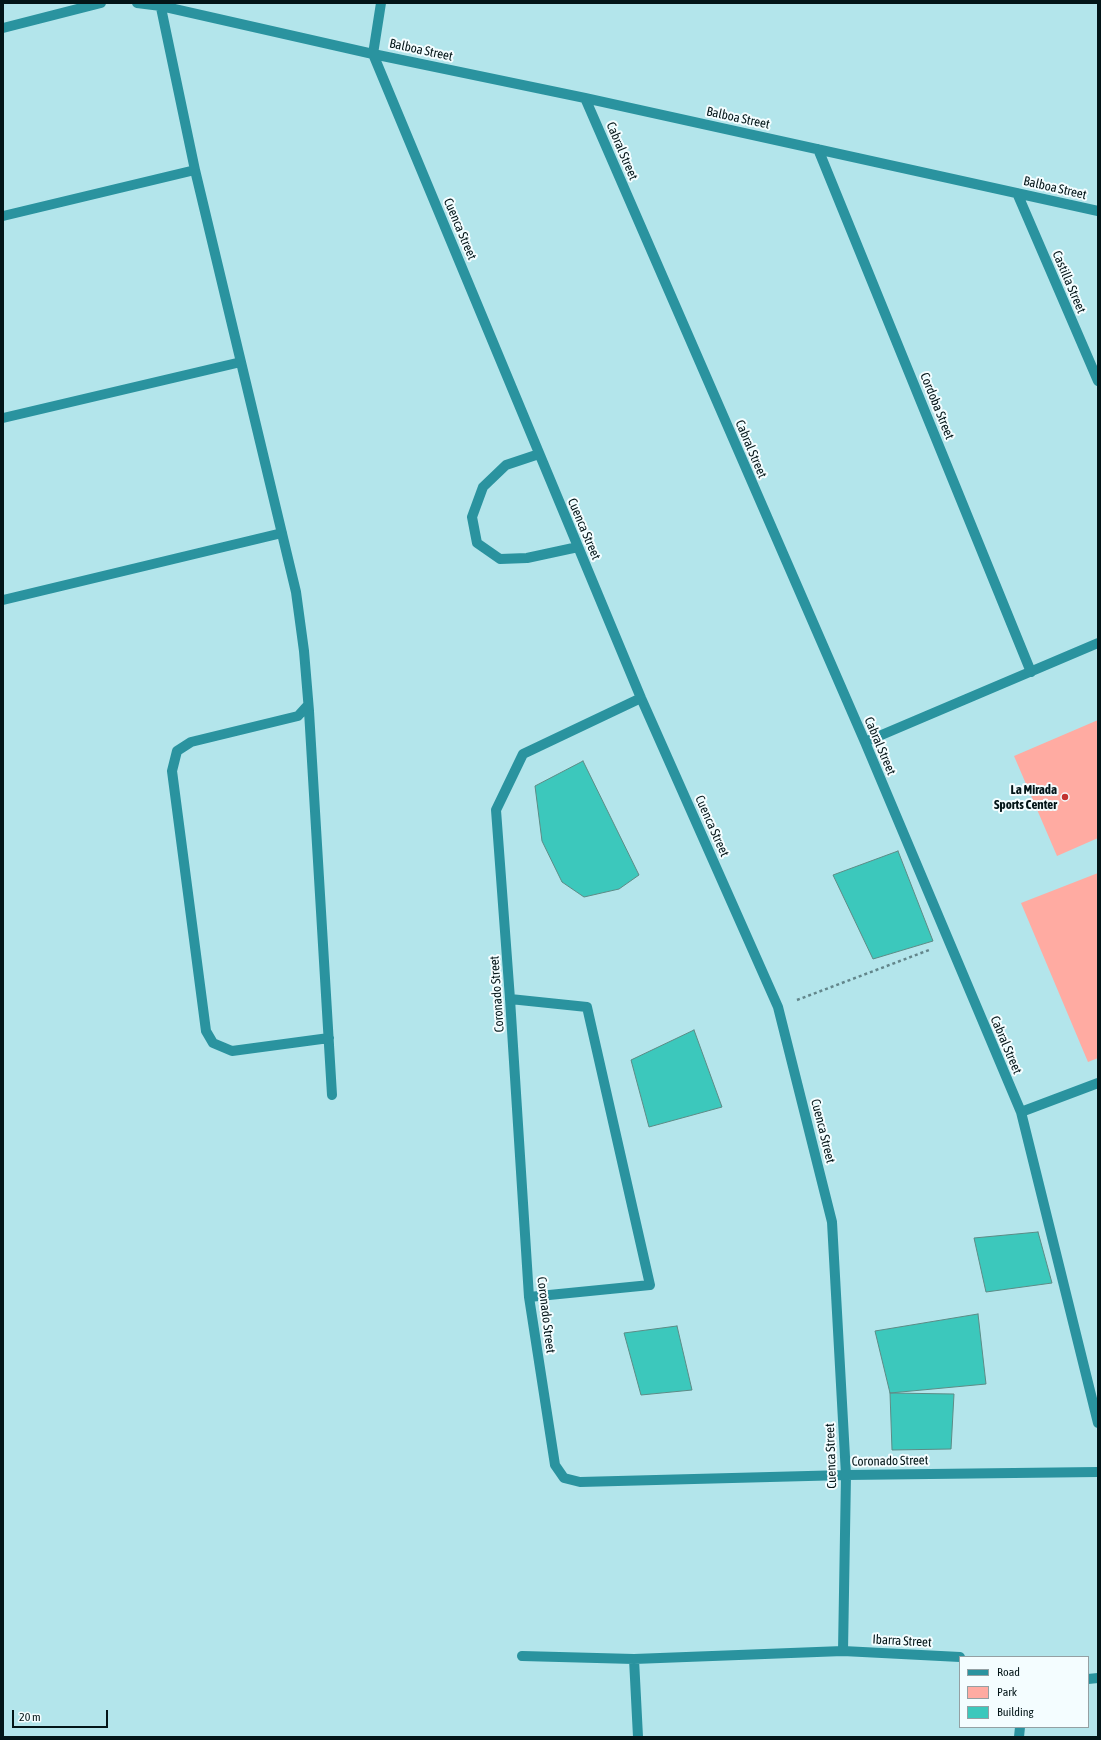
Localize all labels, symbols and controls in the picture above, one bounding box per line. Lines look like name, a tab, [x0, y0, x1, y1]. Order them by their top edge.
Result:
street label: Balboa Street	[388, 36, 454, 64]
street label: Balboa Street	[705, 104, 771, 132]
street label: Cabral Street	[603, 120, 641, 182]
street label: Balboa Street	[1022, 173, 1088, 203]
street label: Cuenca Street	[440, 196, 480, 262]
street label: Castilla Street	[1049, 248, 1089, 316]
street label: Cordoba Street	[917, 370, 957, 442]
street label: Cabral Street	[732, 418, 770, 480]
street label: Cuenca Street	[564, 496, 604, 562]
street label: Cabral Street	[861, 715, 899, 777]
place label: La Mirada Sports Center	[994, 782, 1057, 813]
marker: La Mirada Sports Center	[1060, 792, 1070, 802]
street label: Cuenca Street	[692, 793, 732, 859]
street label: Coronado Street	[487, 955, 507, 1033]
street label: Cabral Street	[987, 1014, 1025, 1076]
street label: Cuenca Street	[808, 1097, 838, 1165]
street label: Coronado Street	[534, 1276, 558, 1354]
street label: Cuenca Street	[822, 1423, 840, 1489]
street label: Coronado Street	[851, 1453, 929, 1469]
street label: Ibarra Street	[872, 1632, 932, 1650]
legend	[959, 1656, 1089, 1728]
text: Road	[997, 1665, 1020, 1679]
text: Park	[997, 1685, 1017, 1699]
scale bar	[14, 1702, 110, 1728]
text: Building	[997, 1705, 1034, 1719]
text: 20 m	[19, 1710, 41, 1724]

